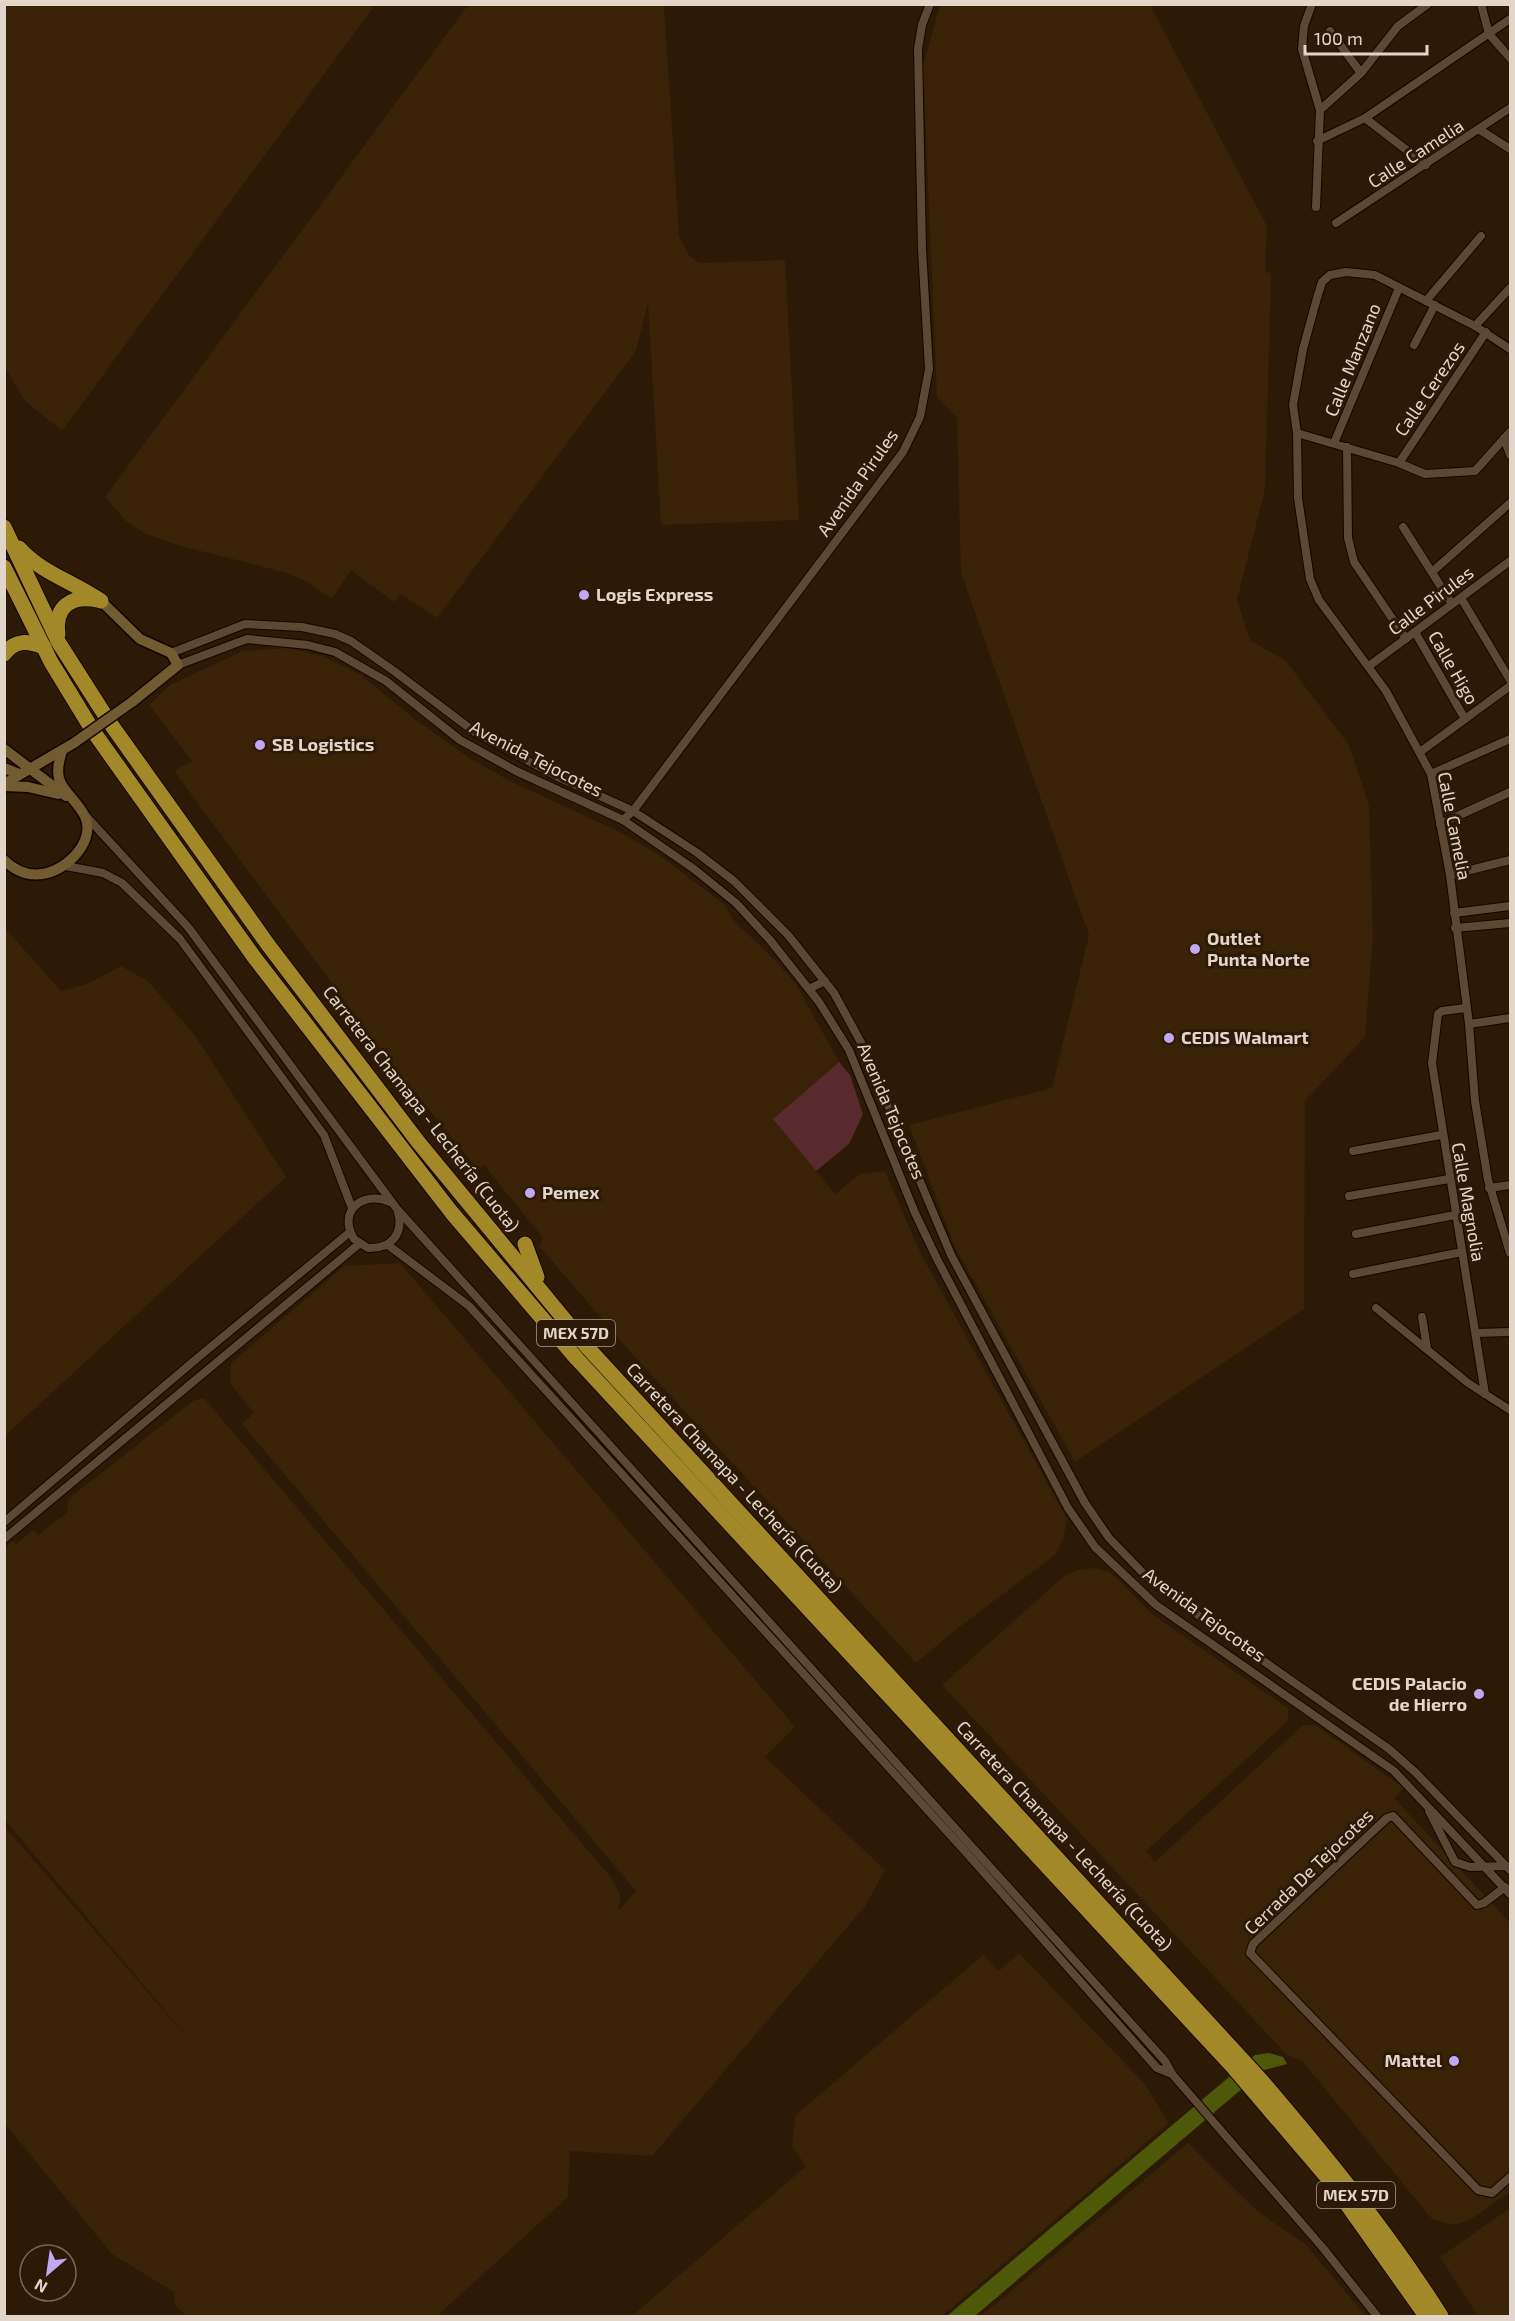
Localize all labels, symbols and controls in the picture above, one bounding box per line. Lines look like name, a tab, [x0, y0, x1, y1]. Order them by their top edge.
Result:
scale bar	[1305, 18, 1426, 56]
text: 100 m	[1314, 27, 1363, 49]
street label: Calle Camelia	[1363, 114, 1467, 192]
street label: Calle Manzano	[1319, 300, 1385, 420]
street label: Calle Cerezos	[1389, 337, 1469, 440]
street label: Avenida Pirules	[812, 425, 902, 540]
street label: Calle Pirules	[1383, 561, 1477, 639]
place label: Logis Express	[596, 583, 713, 605]
marker: Logis Express	[577, 588, 591, 602]
street label: Calle Higo	[1424, 627, 1484, 708]
street label: Avenida Tejocotes	[466, 715, 606, 801]
place label: SB Logistics	[272, 733, 374, 755]
marker: SB Logistics	[253, 738, 267, 752]
street label: Calle Camelia	[1434, 770, 1476, 882]
place label: Outlet Punta Norte	[1207, 927, 1310, 970]
marker: Outlet Punta Norte	[1188, 942, 1202, 956]
street label: Carretera Chamapa - Lechería (Cuota)	[319, 981, 525, 1236]
place label: CEDIS Walmart	[1181, 1026, 1309, 1048]
marker: CEDIS Walmart	[1162, 1031, 1176, 1045]
street label: Avenida Tejocotes	[853, 1039, 931, 1182]
street label: Calle Magnolia	[1448, 1141, 1490, 1263]
place label: Pemex	[542, 1181, 600, 1203]
marker: Pemex	[523, 1186, 537, 1200]
road number: MEX 57D	[537, 1320, 615, 1346]
street label: Carretera Chamapa - Lechería (Cuota)	[622, 1358, 847, 1597]
street label: Avenida Tejocotes	[1139, 1562, 1270, 1666]
place label: CEDIS Palacio de Hierro	[1352, 1672, 1467, 1715]
marker: CEDIS Palacio de Hierro	[1472, 1687, 1486, 1701]
street label: Carretera Chamapa - Lechería (Cuota)	[952, 1716, 1177, 1955]
street label: Cerrada De Tejocotes	[1239, 1804, 1377, 1939]
place label: Mattel	[1384, 2049, 1442, 2071]
marker: Mattel	[1447, 2054, 1461, 2068]
road number: MEX 57D	[1317, 2182, 1395, 2208]
north arrow	[18, 2243, 78, 2303]
text: N	[31, 2275, 50, 2298]

